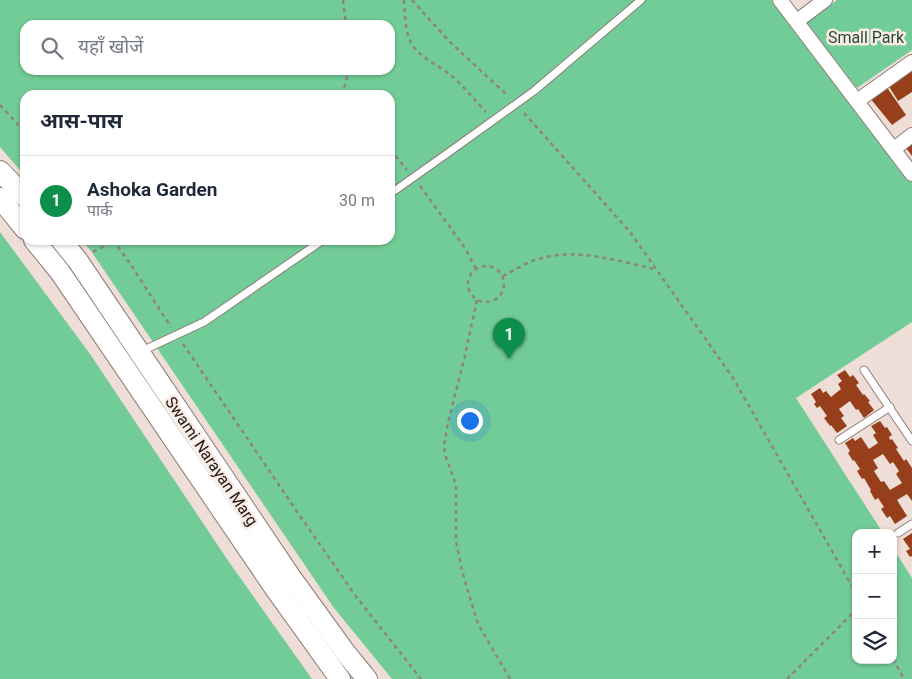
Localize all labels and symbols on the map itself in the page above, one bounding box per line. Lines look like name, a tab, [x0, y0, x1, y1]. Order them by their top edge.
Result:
park label: Small Park	[828, 28, 905, 47]
pin: 1	[493, 318, 525, 359]
street label: Swami Narayan Marg	[161, 393, 262, 530]
your location	[457, 408, 483, 434]

